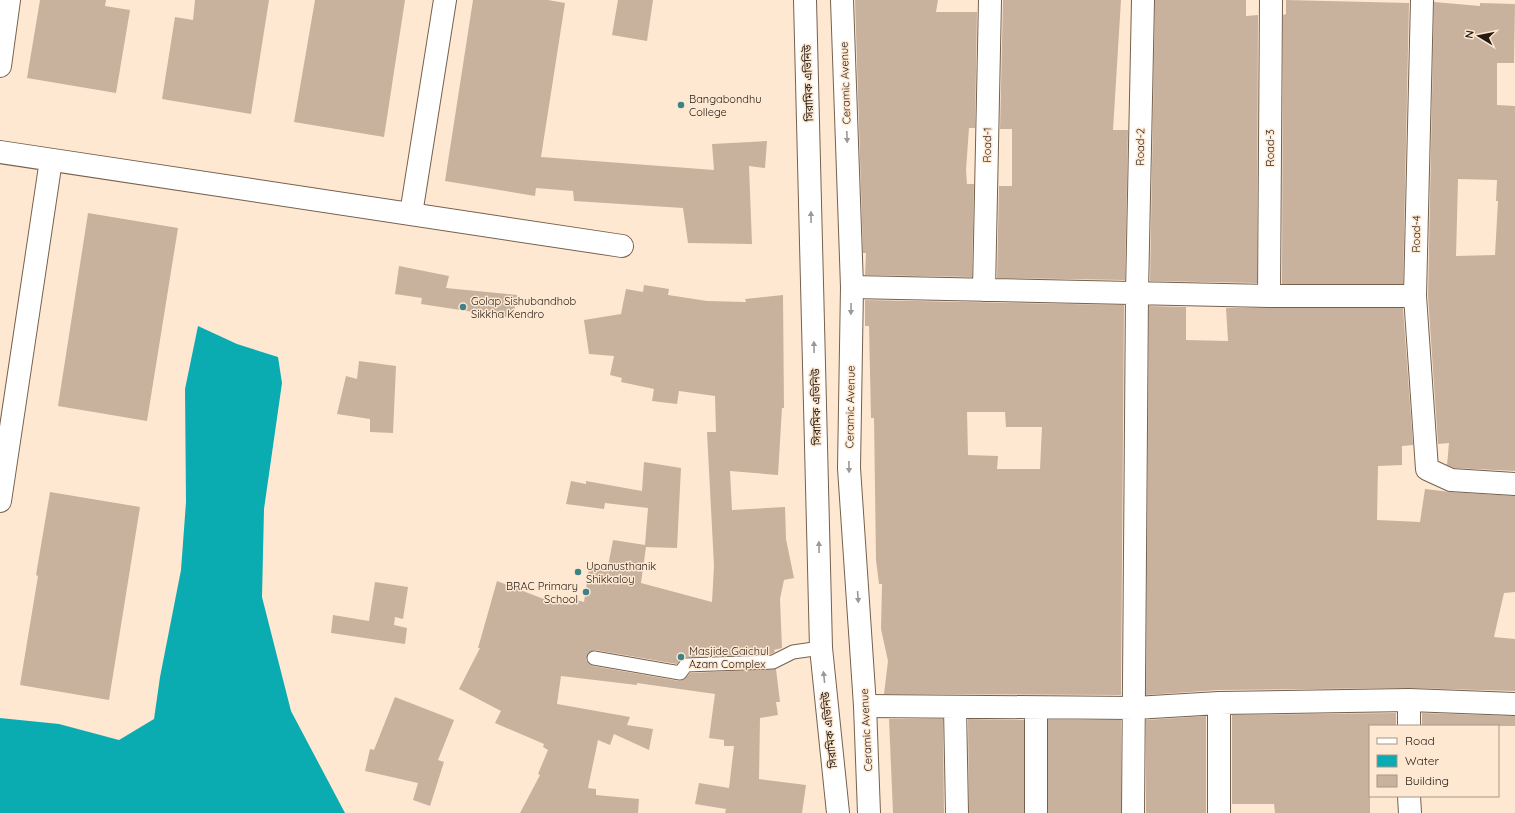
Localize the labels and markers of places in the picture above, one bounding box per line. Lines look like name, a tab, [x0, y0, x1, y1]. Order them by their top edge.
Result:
place label: Bangabondhu College	[689, 92, 762, 119]
marker: Bangabondhu College	[676, 100, 686, 110]
place label: Golap Sishubandhob Sikkha Kendro	[471, 294, 577, 321]
marker: Golap Sishubandhob Sikkha Kendro	[458, 302, 468, 312]
place label: Upanusthanik Shikkaloy	[586, 559, 656, 586]
marker: Upanusthanik Shikkaloy	[573, 567, 583, 577]
place label: BRAC Primary School	[506, 579, 578, 606]
marker: BRAC Primary School	[581, 587, 591, 597]
place label: Masjide Gaichul Azam Complex	[689, 644, 769, 671]
marker: Masjide Gaichul Azam Complex	[676, 652, 686, 662]

